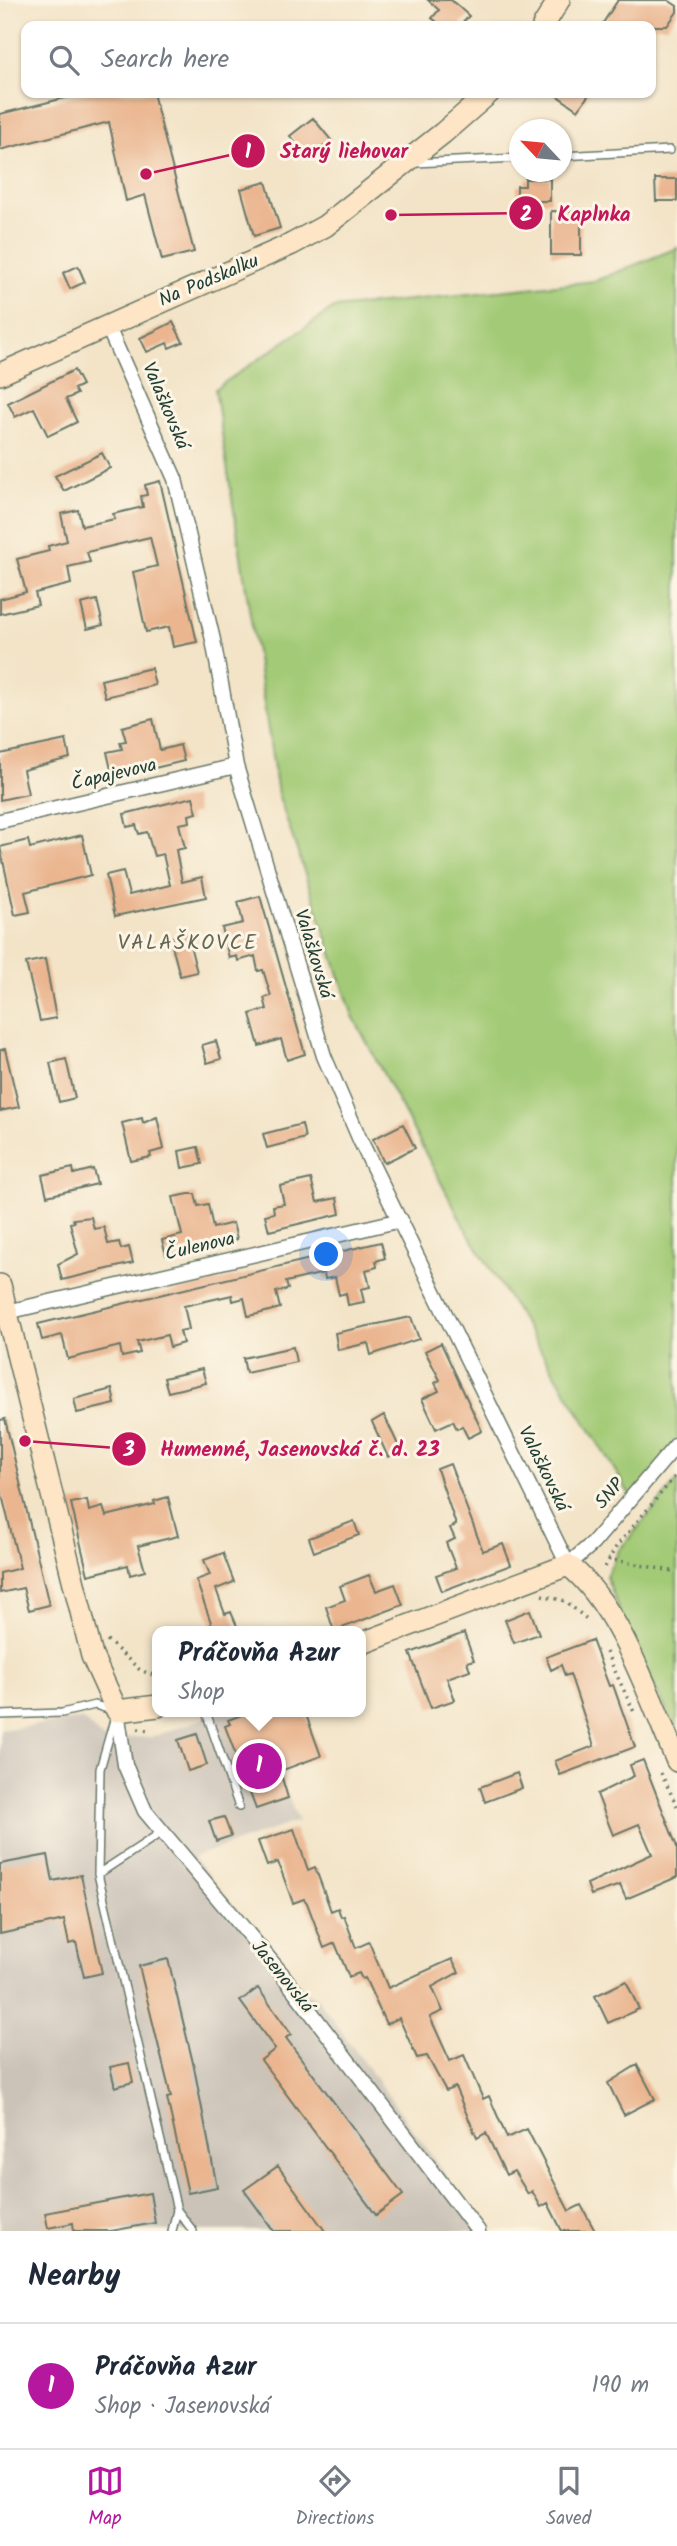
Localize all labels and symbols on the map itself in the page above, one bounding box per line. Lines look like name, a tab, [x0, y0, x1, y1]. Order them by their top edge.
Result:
north arrow	[509, 119, 572, 182]
callout: Starý liehovar	[231, 130, 422, 172]
text: 1	[245, 136, 252, 169]
text: Starý liehovar	[280, 136, 410, 169]
callout: Kaplnka	[508, 192, 644, 234]
text: 2	[520, 199, 532, 232]
text: Kaplnka	[558, 199, 631, 232]
street label: Na Podskalku	[154, 246, 264, 316]
street label: Valaškovská	[133, 358, 198, 456]
street label: Čapajevova	[68, 751, 160, 799]
street label: Valaškovská	[285, 906, 341, 1004]
district label: VALAŠKOVCE	[118, 927, 258, 960]
street label: Čulenova	[162, 1224, 238, 1270]
your location	[309, 1237, 343, 1271]
street label: Valaškovská	[509, 1421, 578, 1519]
callout: Humenné, Jasenovská č. d. 23	[111, 1428, 454, 1470]
text: 3	[122, 1434, 135, 1467]
text: Humenné, Jasenovská č. d. 23	[160, 1434, 440, 1467]
street label: SNP	[588, 1471, 633, 1516]
pin: 1	[236, 1740, 282, 1792]
street label: Jasenovská	[243, 1934, 322, 2022]

